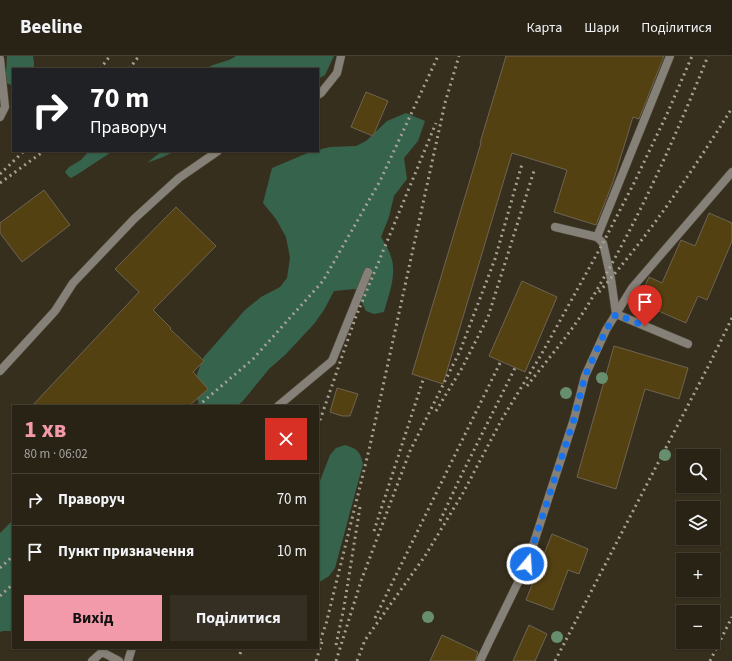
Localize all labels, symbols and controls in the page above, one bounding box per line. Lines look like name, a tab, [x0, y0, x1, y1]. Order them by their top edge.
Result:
text: Beeline	[20, 14, 83, 41]
text: Карта	[526, 18, 562, 38]
text: Шари	[584, 18, 619, 38]
text: Поділитися	[641, 18, 712, 38]
text: 70 m	[90, 78, 149, 118]
icon: right	[24, 84, 76, 136]
text: Праворуч	[90, 115, 167, 140]
pin	[628, 285, 662, 326]
icon: arrive	[634, 291, 656, 313]
text: 1 хв	[24, 412, 66, 447]
button: close	[265, 418, 307, 460]
text: 80 m · 06:02	[24, 445, 88, 463]
map controls	[676, 449, 720, 649]
button: search	[676, 449, 720, 493]
icon: right	[24, 489, 46, 511]
text: Праворуч	[58, 489, 125, 510]
text: 70 m	[277, 489, 307, 510]
button: layers	[676, 501, 720, 545]
icon: arrive	[24, 541, 46, 563]
text: Пункт призначення	[58, 541, 194, 562]
text: 10 m	[277, 541, 307, 562]
position arrow	[506, 543, 548, 585]
button: +	[676, 553, 720, 597]
button: Вихід	[24, 595, 162, 641]
button: Поділитися	[170, 595, 307, 641]
button: −	[676, 605, 720, 649]

